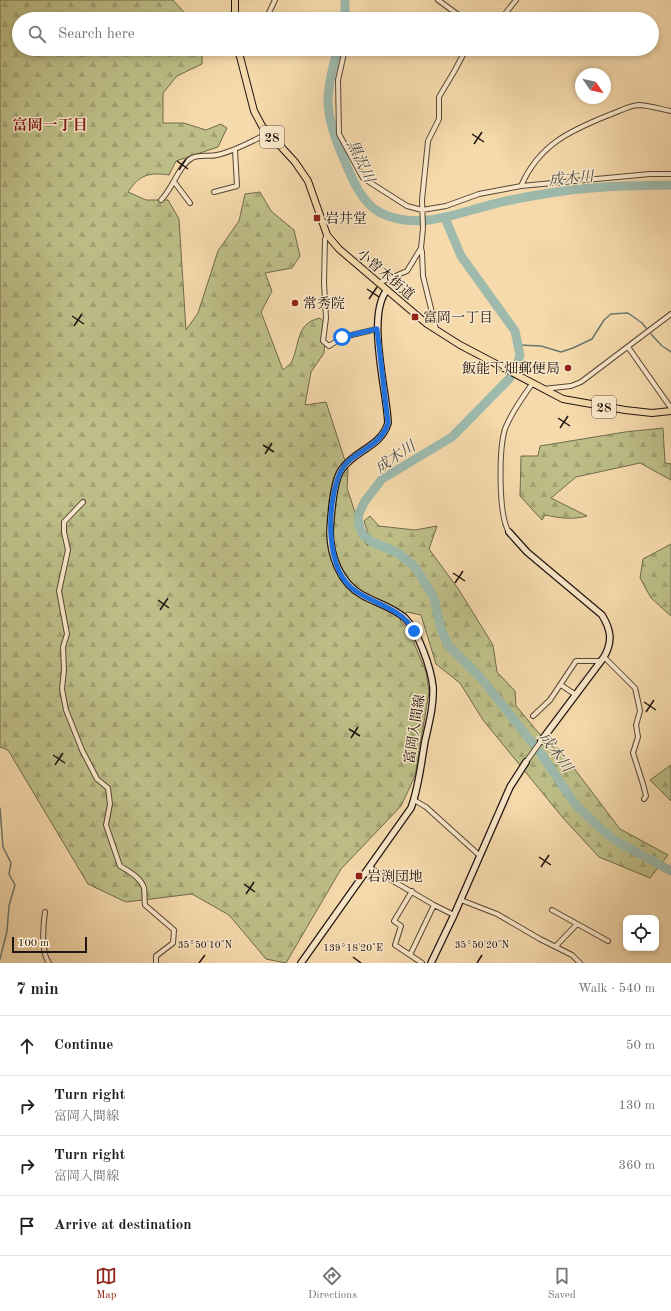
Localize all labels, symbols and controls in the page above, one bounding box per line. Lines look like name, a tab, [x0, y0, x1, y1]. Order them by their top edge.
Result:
search box	[12, 12, 659, 56]
icon: search	[26, 23, 48, 45]
text: Search here	[58, 27, 135, 42]
north arrow	[575, 68, 611, 104]
district label: 富岡一丁目	[12, 117, 88, 134]
road number: 28	[260, 126, 284, 148]
water label: 黒沢川	[343, 137, 379, 187]
water label: 成木川	[548, 168, 596, 189]
place label: 岩井堂	[325, 211, 367, 226]
marker: 岩井堂	[312, 213, 322, 223]
street label: 小曽木街道	[354, 246, 417, 303]
place label: 常秀院	[303, 296, 345, 311]
marker: 常秀院	[290, 298, 300, 308]
place label: 富岡一丁目	[423, 310, 493, 325]
marker: 富岡一丁目	[410, 312, 420, 322]
route start	[333, 328, 351, 346]
place label: 飯能下畑郵便局	[462, 361, 560, 376]
marker: 飯能下畑郵便局	[563, 363, 573, 373]
road number: 28	[592, 396, 616, 418]
water label: 成木川	[372, 437, 420, 477]
route end	[405, 622, 423, 640]
street label: 富岡入間線	[402, 693, 427, 765]
water label: 成木川	[535, 729, 577, 777]
place label: 岩渕団地	[367, 869, 423, 884]
marker: 岩渕団地	[354, 871, 364, 881]
map controls	[623, 915, 659, 951]
button: locate	[623, 915, 659, 951]
scale bar	[12, 935, 87, 954]
text: 100 m	[18, 938, 49, 949]
text: 35°50'10"N	[178, 940, 233, 950]
text: 35°50'20"N	[455, 940, 510, 950]
text: 139°18'20"E	[323, 943, 383, 953]
text: 7 min	[16, 981, 59, 998]
text: Walk · 540 m	[578, 982, 655, 995]
icon: ahead	[16, 1035, 38, 1057]
text: Continue	[54, 1038, 113, 1053]
text: 50 m	[626, 1039, 655, 1052]
text: Turn right	[54, 1088, 125, 1103]
icon: right	[16, 1095, 38, 1117]
text: 130 m	[618, 1099, 655, 1112]
text: 富岡入間線	[54, 1110, 119, 1123]
text: Turn right	[54, 1148, 125, 1163]
icon: right	[16, 1155, 38, 1177]
text: 360 m	[618, 1159, 655, 1172]
text: 富岡入間線	[54, 1170, 119, 1183]
icon: arrive	[16, 1215, 38, 1237]
text: Arrive at destination	[54, 1218, 192, 1233]
tab: Map	[95, 1265, 117, 1303]
tab: Directions	[308, 1265, 357, 1303]
tab: Saved	[548, 1265, 576, 1303]

